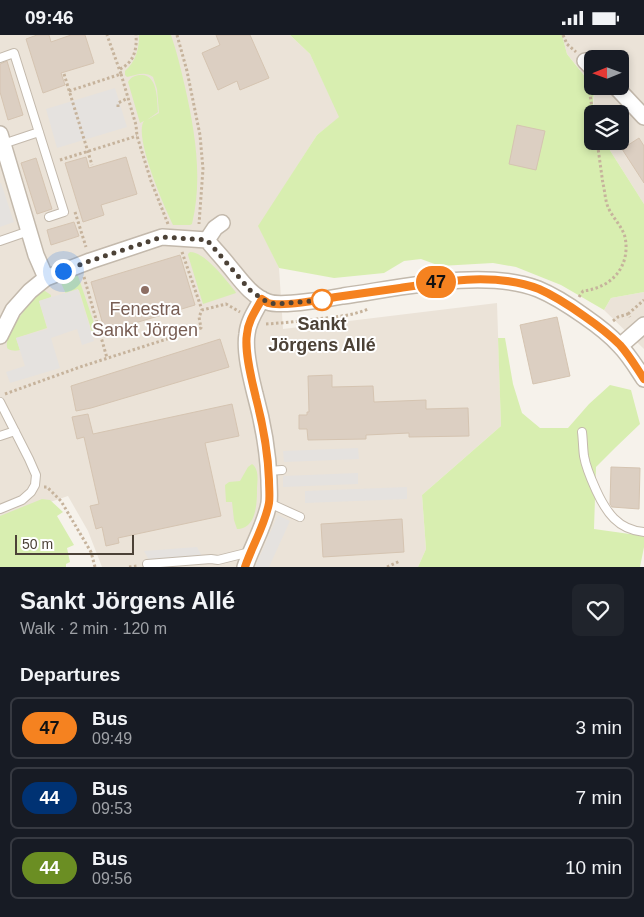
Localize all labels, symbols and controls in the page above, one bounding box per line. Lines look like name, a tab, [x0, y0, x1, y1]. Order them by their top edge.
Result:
text: 09:46	[25, 7, 74, 28]
north arrow	[584, 50, 629, 95]
map controls	[584, 50, 629, 150]
button: layers	[584, 105, 629, 150]
your location	[51, 259, 76, 284]
line badge: 47	[414, 266, 458, 298]
text: 47	[426, 272, 446, 292]
marker: Fenestra Sankt Jörgen	[139, 284, 151, 296]
marker: Sankt Jörgens Allé	[311, 289, 333, 311]
place label: Fenestra Sankt Jörgen	[92, 299, 198, 340]
place label: Sankt Jörgens Allé	[268, 314, 376, 355]
scale bar	[15, 532, 134, 555]
text: 50 m	[22, 536, 53, 552]
button: heart	[572, 584, 624, 636]
text: Sankt Jörgens Allé	[20, 587, 235, 614]
text: Walk · 2 min · 120 m	[20, 620, 167, 637]
text: Departures	[20, 664, 120, 685]
text: Bus	[92, 708, 128, 729]
text: 3 min	[576, 717, 622, 738]
text: 47	[39, 718, 60, 738]
text: 09:49	[92, 730, 132, 747]
text: Bus	[92, 778, 128, 799]
text: 7 min	[576, 787, 622, 808]
text: 44	[39, 788, 60, 808]
text: 09:53	[92, 800, 132, 817]
text: Bus	[92, 848, 128, 869]
text: 10 min	[565, 857, 622, 878]
text: 44	[39, 858, 60, 878]
text: 09:56	[92, 870, 132, 887]

